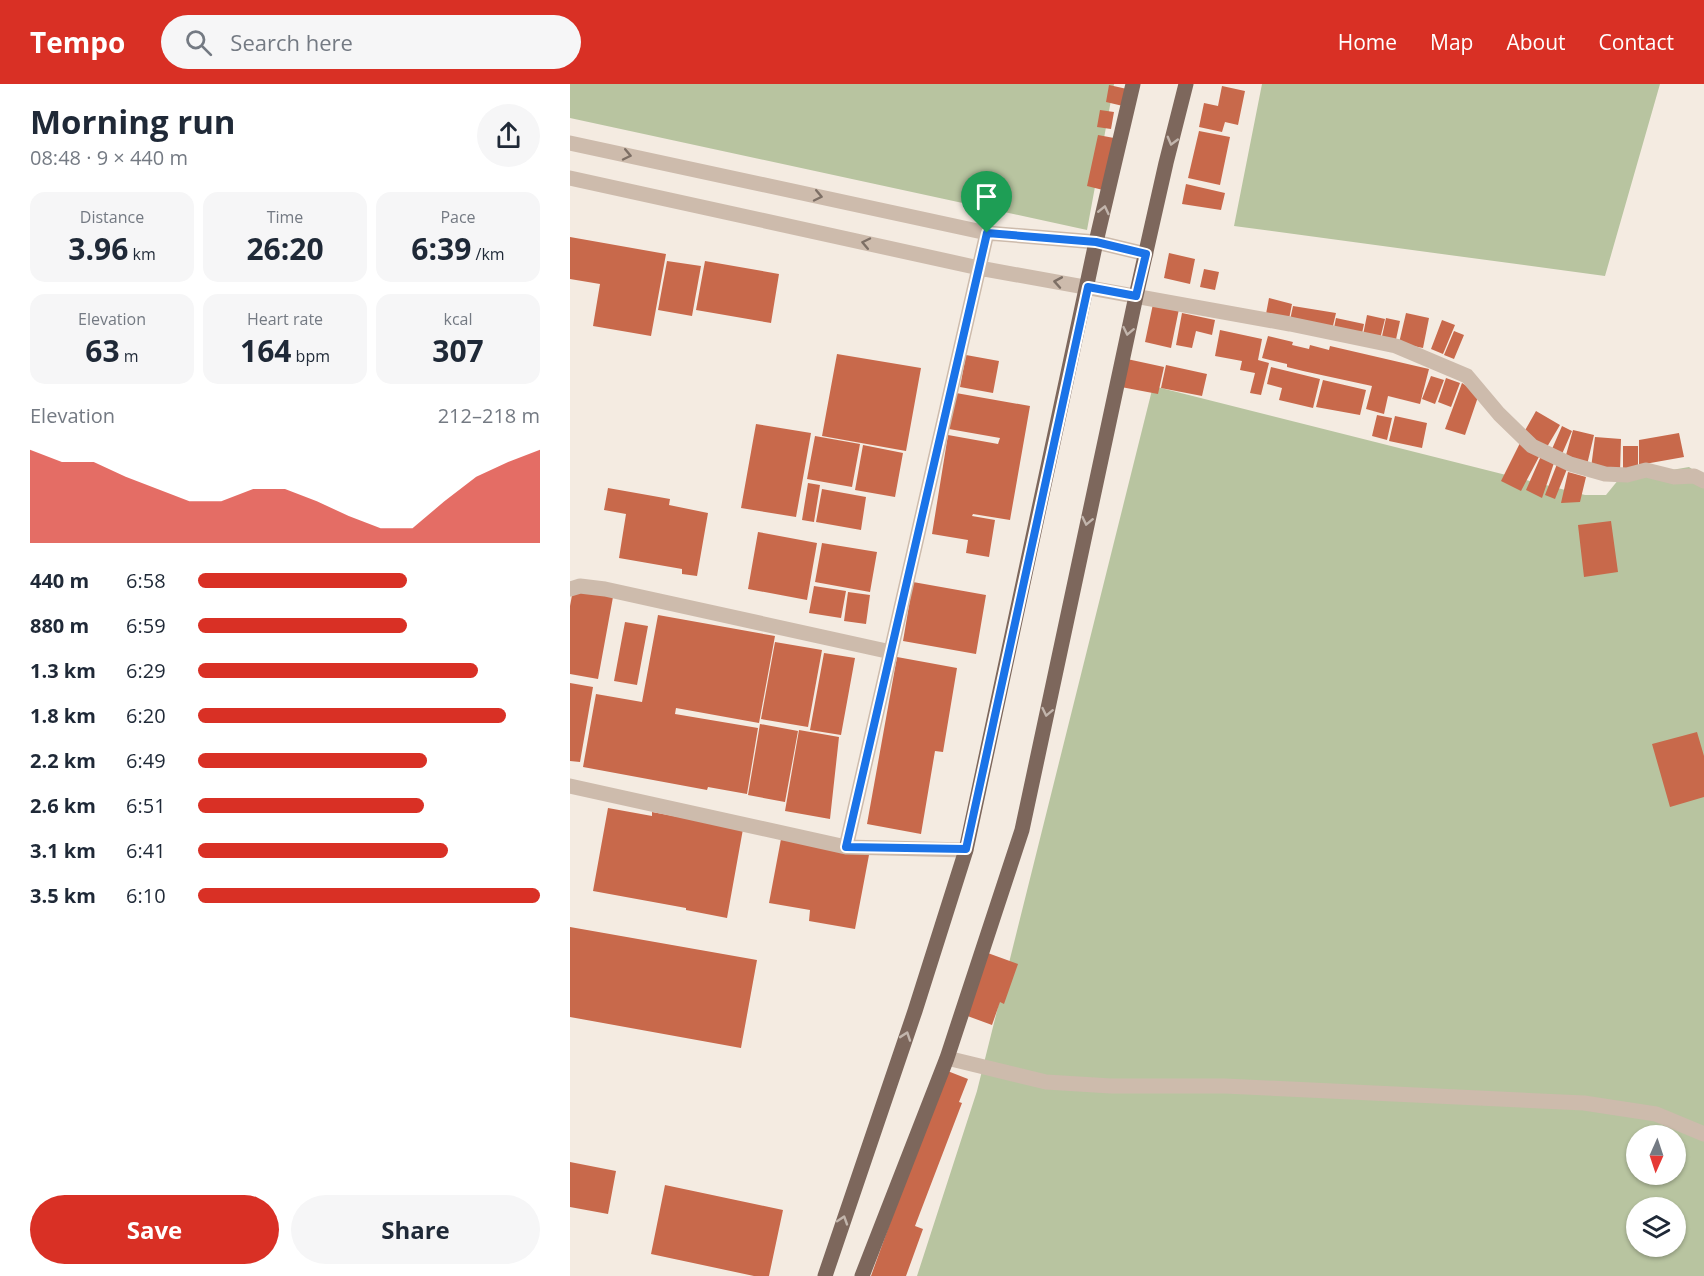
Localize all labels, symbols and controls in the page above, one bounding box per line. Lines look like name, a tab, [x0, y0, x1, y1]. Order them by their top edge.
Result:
search box	[161, 15, 581, 69]
text: Tempo	[30, 23, 125, 61]
icon: search	[182, 26, 215, 59]
text: Search here	[230, 27, 353, 57]
text: Home	[1338, 28, 1397, 56]
text: Map	[1430, 28, 1473, 56]
text: About	[1506, 28, 1566, 56]
text: Contact	[1599, 28, 1674, 56]
text: Morning run	[30, 99, 236, 144]
button: share	[477, 104, 540, 167]
one-way arrow	[1166, 135, 1179, 145]
text: 08:48 · 9 × 440 m	[30, 144, 188, 171]
one-way arrow	[622, 148, 632, 161]
pin	[961, 171, 1012, 233]
icon: arrive	[970, 180, 1003, 213]
one-way arrow	[813, 189, 823, 202]
one-way arrow	[1097, 205, 1110, 215]
text: Distance	[80, 206, 144, 228]
text: Time	[267, 206, 303, 228]
text: Pace	[440, 206, 476, 228]
text: 3.96	[68, 228, 128, 269]
text: 26:20	[246, 228, 324, 269]
text: 6:39	[411, 228, 471, 269]
one-way arrow	[862, 238, 872, 251]
text: km	[128, 243, 156, 265]
text: /km	[471, 243, 505, 265]
one-way arrow	[1053, 276, 1063, 289]
text: Elevation	[78, 308, 146, 330]
text: Heart rate	[247, 308, 323, 330]
text: kcal	[444, 308, 473, 330]
one-way arrow	[1123, 325, 1136, 335]
text: 63	[85, 330, 120, 371]
text: 164	[240, 330, 291, 371]
text: 307	[432, 330, 484, 371]
text: m	[120, 345, 139, 367]
text: bpm	[291, 345, 330, 367]
text: Elevation	[30, 402, 115, 429]
text: 212–218 m	[438, 402, 540, 429]
one-way arrow	[1081, 516, 1094, 526]
text: 440 m	[30, 567, 89, 594]
text: 6:58	[126, 567, 166, 594]
text: 880 m	[30, 612, 89, 639]
text: 6:59	[126, 612, 166, 639]
text: 1.3 km	[30, 657, 96, 684]
text: 6:29	[126, 657, 166, 684]
text: 1.8 km	[30, 702, 96, 729]
text: 6:20	[126, 702, 166, 729]
one-way arrow	[1041, 707, 1054, 717]
text: 2.2 km	[30, 747, 96, 774]
text: 6:49	[126, 747, 166, 774]
text: 2.6 km	[30, 792, 96, 819]
text: 6:51	[126, 792, 166, 819]
text: 3.1 km	[30, 837, 96, 864]
text: 6:41	[126, 837, 166, 864]
text: 3.5 km	[30, 882, 96, 909]
text: 6:10	[126, 882, 166, 909]
one-way arrow	[899, 1031, 912, 1042]
north arrow	[1626, 1125, 1686, 1185]
map controls	[1626, 1125, 1686, 1257]
button: Save	[30, 1195, 279, 1264]
button: Share	[291, 1195, 540, 1264]
button: layers	[1626, 1197, 1686, 1257]
one-way arrow	[836, 1215, 848, 1226]

